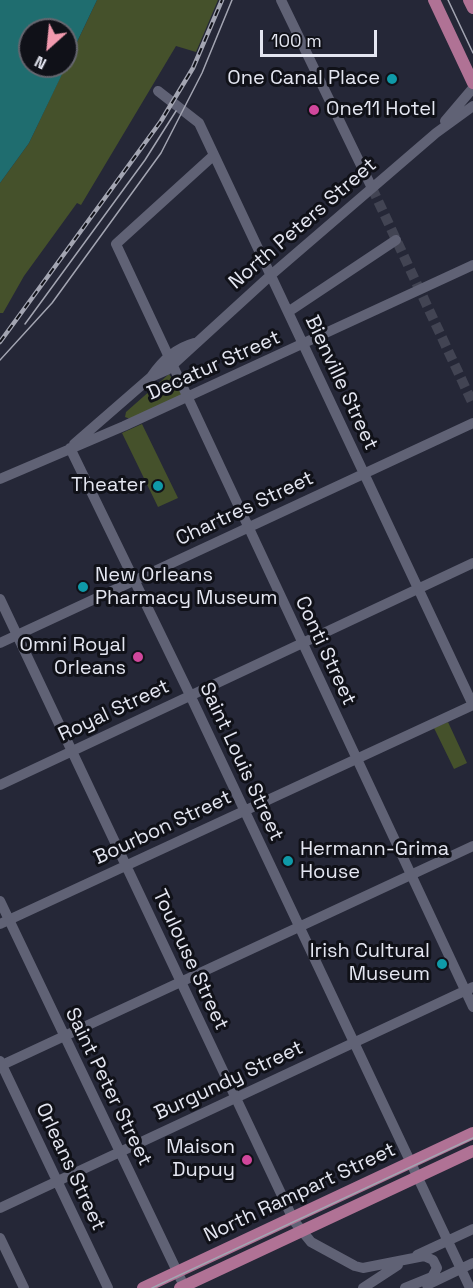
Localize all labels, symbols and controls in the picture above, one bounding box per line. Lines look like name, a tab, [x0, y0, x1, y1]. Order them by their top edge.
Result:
north arrow	[18, 18, 78, 78]
scale bar	[263, 18, 380, 56]
text: 100 m	[271, 29, 322, 52]
text: N	[31, 51, 50, 74]
place label: One Canal Place	[227, 67, 380, 91]
marker: One Canal Place	[385, 72, 399, 86]
place label: One11 Hotel	[326, 98, 436, 122]
marker: One11 Hotel	[307, 103, 321, 117]
street label: North Peters Street	[224, 153, 382, 295]
street label: Bienville Street	[299, 312, 383, 454]
street label: Decatur Street	[144, 326, 284, 406]
street label: Chartres Street	[172, 467, 318, 551]
place label: Theater	[71, 474, 146, 498]
marker: Theater	[151, 479, 165, 493]
place label: New Orleans Pharmacy Museum	[95, 564, 277, 611]
marker: New Orleans Pharmacy Museum	[76, 580, 90, 594]
street label: Conti Street	[289, 593, 361, 709]
place label: Omni Royal Orleans	[20, 634, 126, 681]
marker: Omni Royal Orleans	[131, 650, 145, 664]
street label: Royal Street	[55, 675, 173, 747]
street label: Saint Louis Street	[194, 679, 288, 845]
street label: Bourbon Street	[90, 786, 236, 870]
place label: Hermann-Grima House	[300, 838, 449, 885]
marker: Hermann-Grima House	[281, 854, 295, 868]
street label: Toulouse Street	[147, 886, 233, 1034]
place label: Irish Cultural Museum	[310, 940, 430, 987]
marker: Irish Cultural Museum	[435, 957, 449, 971]
street label: Saint Peter Street	[59, 1004, 157, 1170]
street label: Burgundy Street	[151, 1036, 307, 1126]
street label: Orleans Street	[30, 1099, 110, 1235]
place label: Maison Dupuy	[166, 1136, 235, 1183]
street label: North Rampart Street	[200, 1138, 400, 1248]
marker: Maison Dupuy	[240, 1153, 254, 1167]

